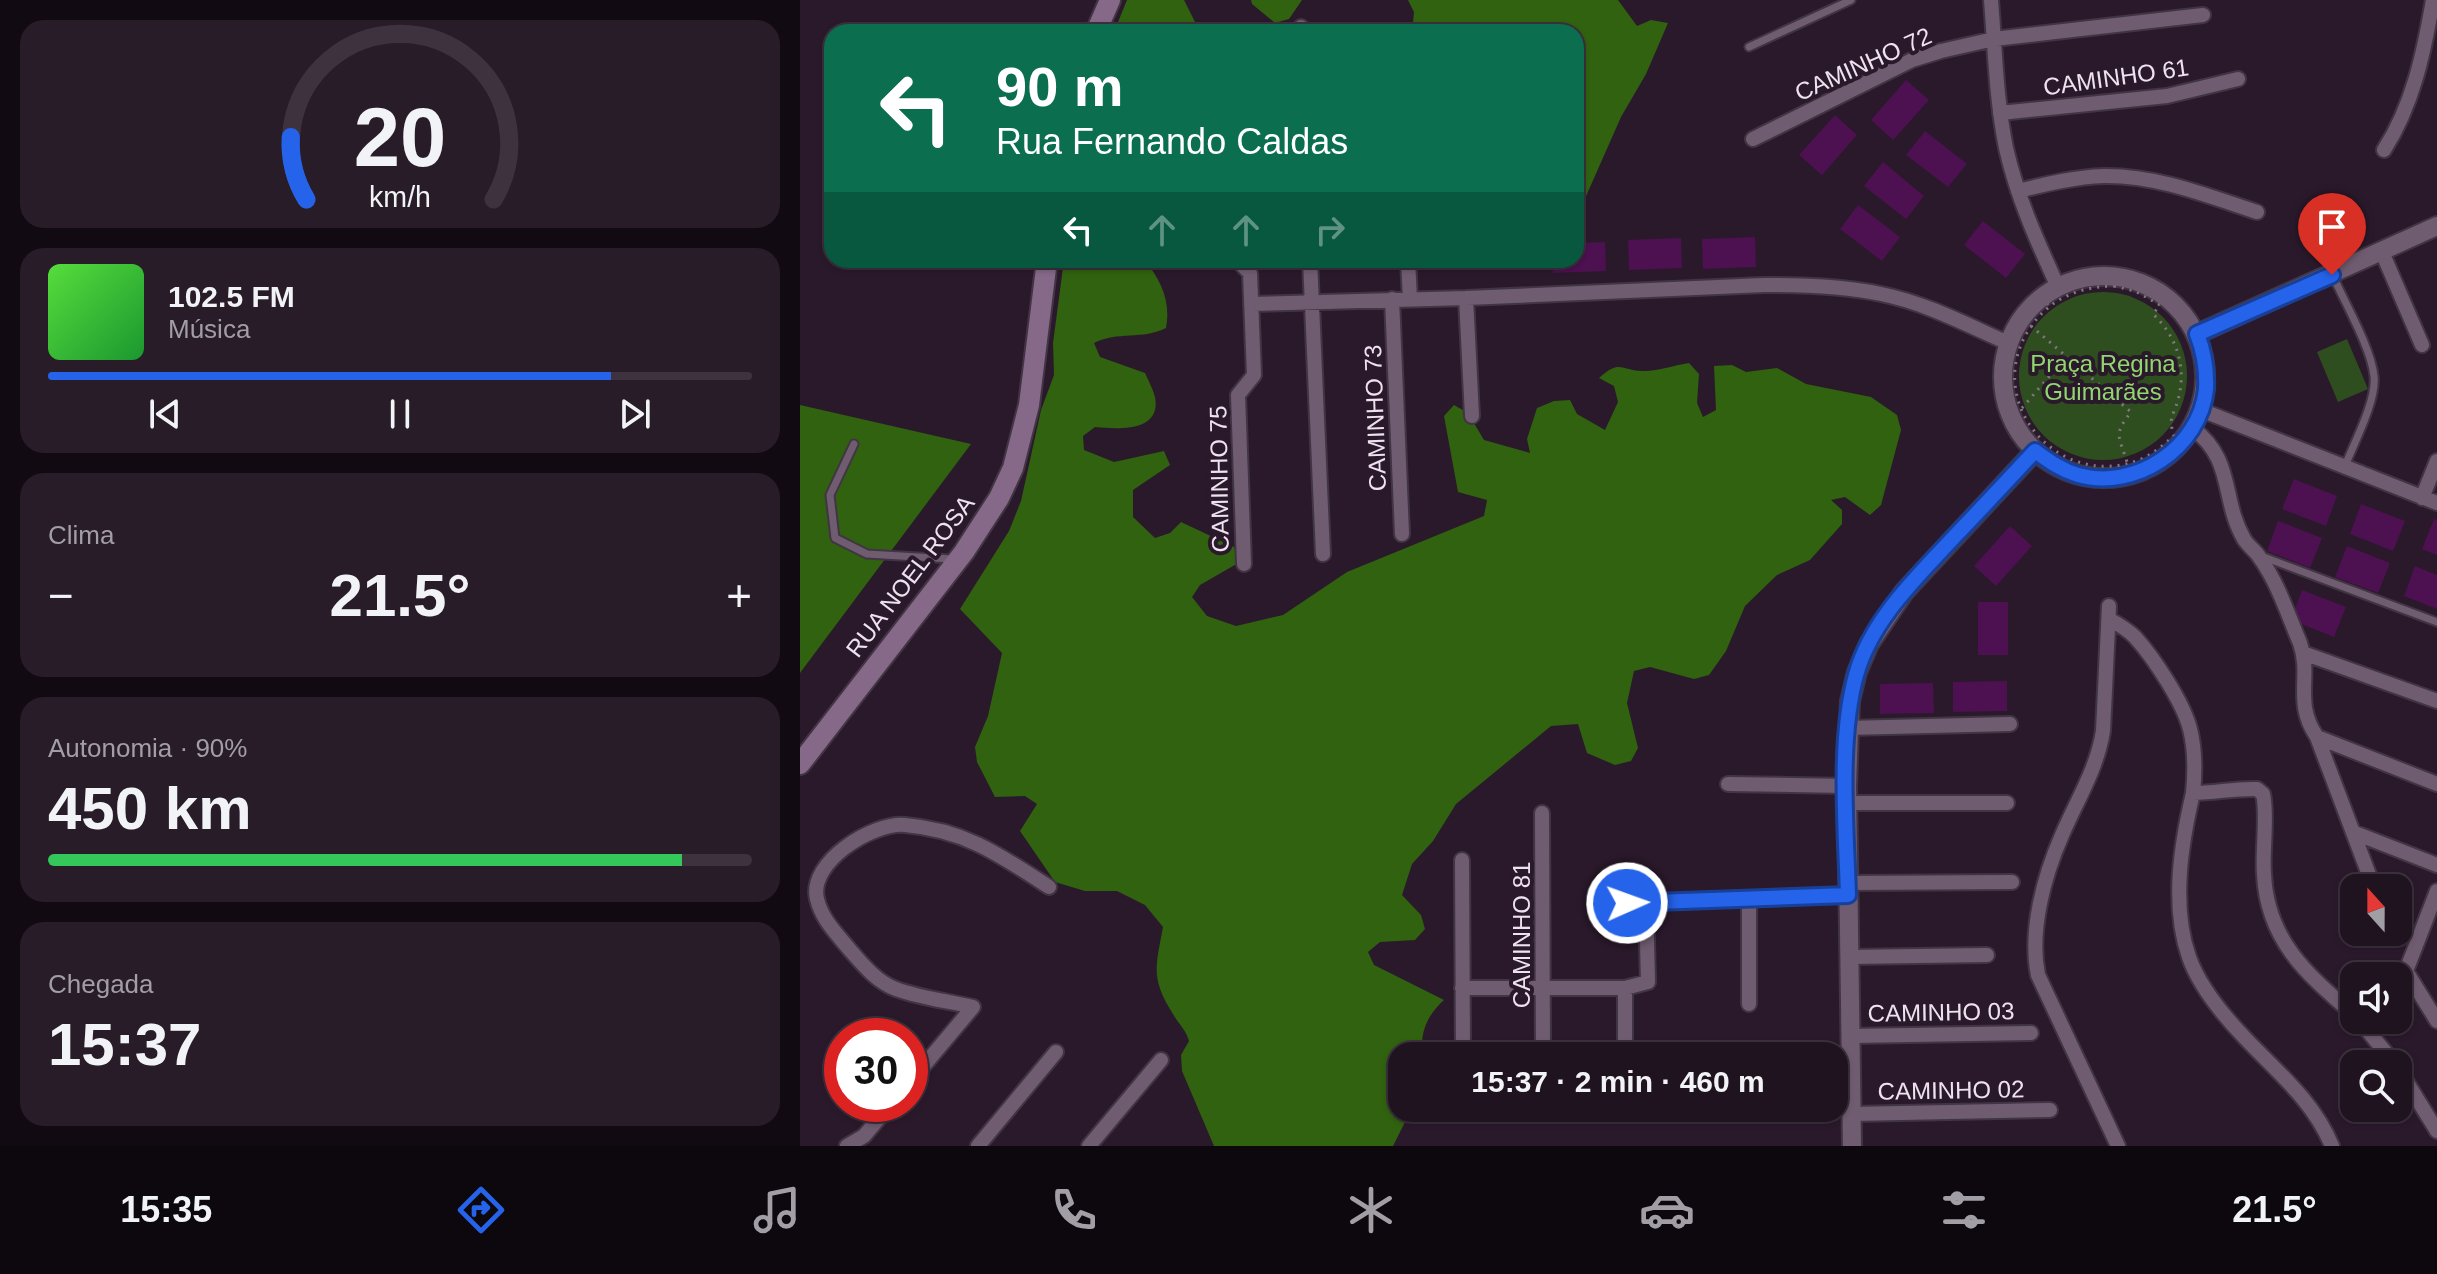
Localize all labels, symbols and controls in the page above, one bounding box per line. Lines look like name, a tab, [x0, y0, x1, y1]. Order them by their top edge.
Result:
street label: CAMINHO 72	[1790, 22, 1936, 106]
street label: CAMINHO 61	[2041, 53, 2191, 101]
text: 90 m	[996, 55, 1124, 118]
icon: left	[864, 56, 968, 160]
text: 20	[354, 91, 446, 184]
text: Rua Fernando Caldas	[996, 121, 1348, 162]
text: km/h	[369, 181, 431, 213]
pin	[2298, 193, 2366, 275]
icon: arrive	[2310, 205, 2354, 249]
icon: left	[1056, 208, 1100, 252]
icon: ahead	[1140, 208, 1184, 252]
icon: ahead	[1224, 208, 1268, 252]
icon: right	[1308, 208, 1352, 252]
text: 102.5 FM	[168, 280, 295, 313]
text: Música	[168, 314, 250, 344]
street label: CAMINHO 73	[1359, 344, 1391, 492]
park label: Praça Regina Guimarães	[2030, 350, 2176, 405]
icon: previous	[143, 392, 187, 436]
icon: pause	[378, 392, 422, 436]
icon: next	[613, 392, 657, 436]
street label: CAMINHO 75	[1204, 405, 1234, 553]
street label: RUA NOEL ROSA	[840, 490, 980, 662]
text: Clima	[48, 520, 114, 550]
text: 21.5°	[330, 562, 470, 629]
text: −	[48, 571, 74, 620]
text: +	[726, 571, 752, 620]
text: Autonomia · 90%	[48, 733, 247, 763]
text: 450 km	[48, 775, 252, 842]
position arrow	[1585, 861, 1669, 945]
street label: CAMINHO 81	[1508, 862, 1535, 1008]
north arrow	[2340, 874, 2412, 946]
map controls	[2340, 874, 2412, 1122]
button: sound	[2340, 962, 2412, 1034]
text: Chegada	[48, 969, 154, 999]
street label: CAMINHO 03	[1867, 997, 2015, 1027]
text: 15:37	[48, 1011, 201, 1078]
speed limit sign: 30	[824, 1018, 928, 1122]
button: search	[2340, 1050, 2412, 1122]
text: 15:37 · 2 min · 460 m	[1471, 1065, 1765, 1098]
street label: CAMINHO 02	[1877, 1075, 2025, 1105]
icon: directions	[453, 1182, 509, 1238]
icon: music	[749, 1182, 805, 1238]
icon: phone	[1046, 1182, 1102, 1238]
icon: climate	[1343, 1182, 1399, 1238]
icon: car	[1639, 1182, 1695, 1238]
icon: filters	[1936, 1182, 1992, 1238]
text: 15:35	[120, 1189, 212, 1230]
text: 21.5°	[2232, 1189, 2317, 1230]

